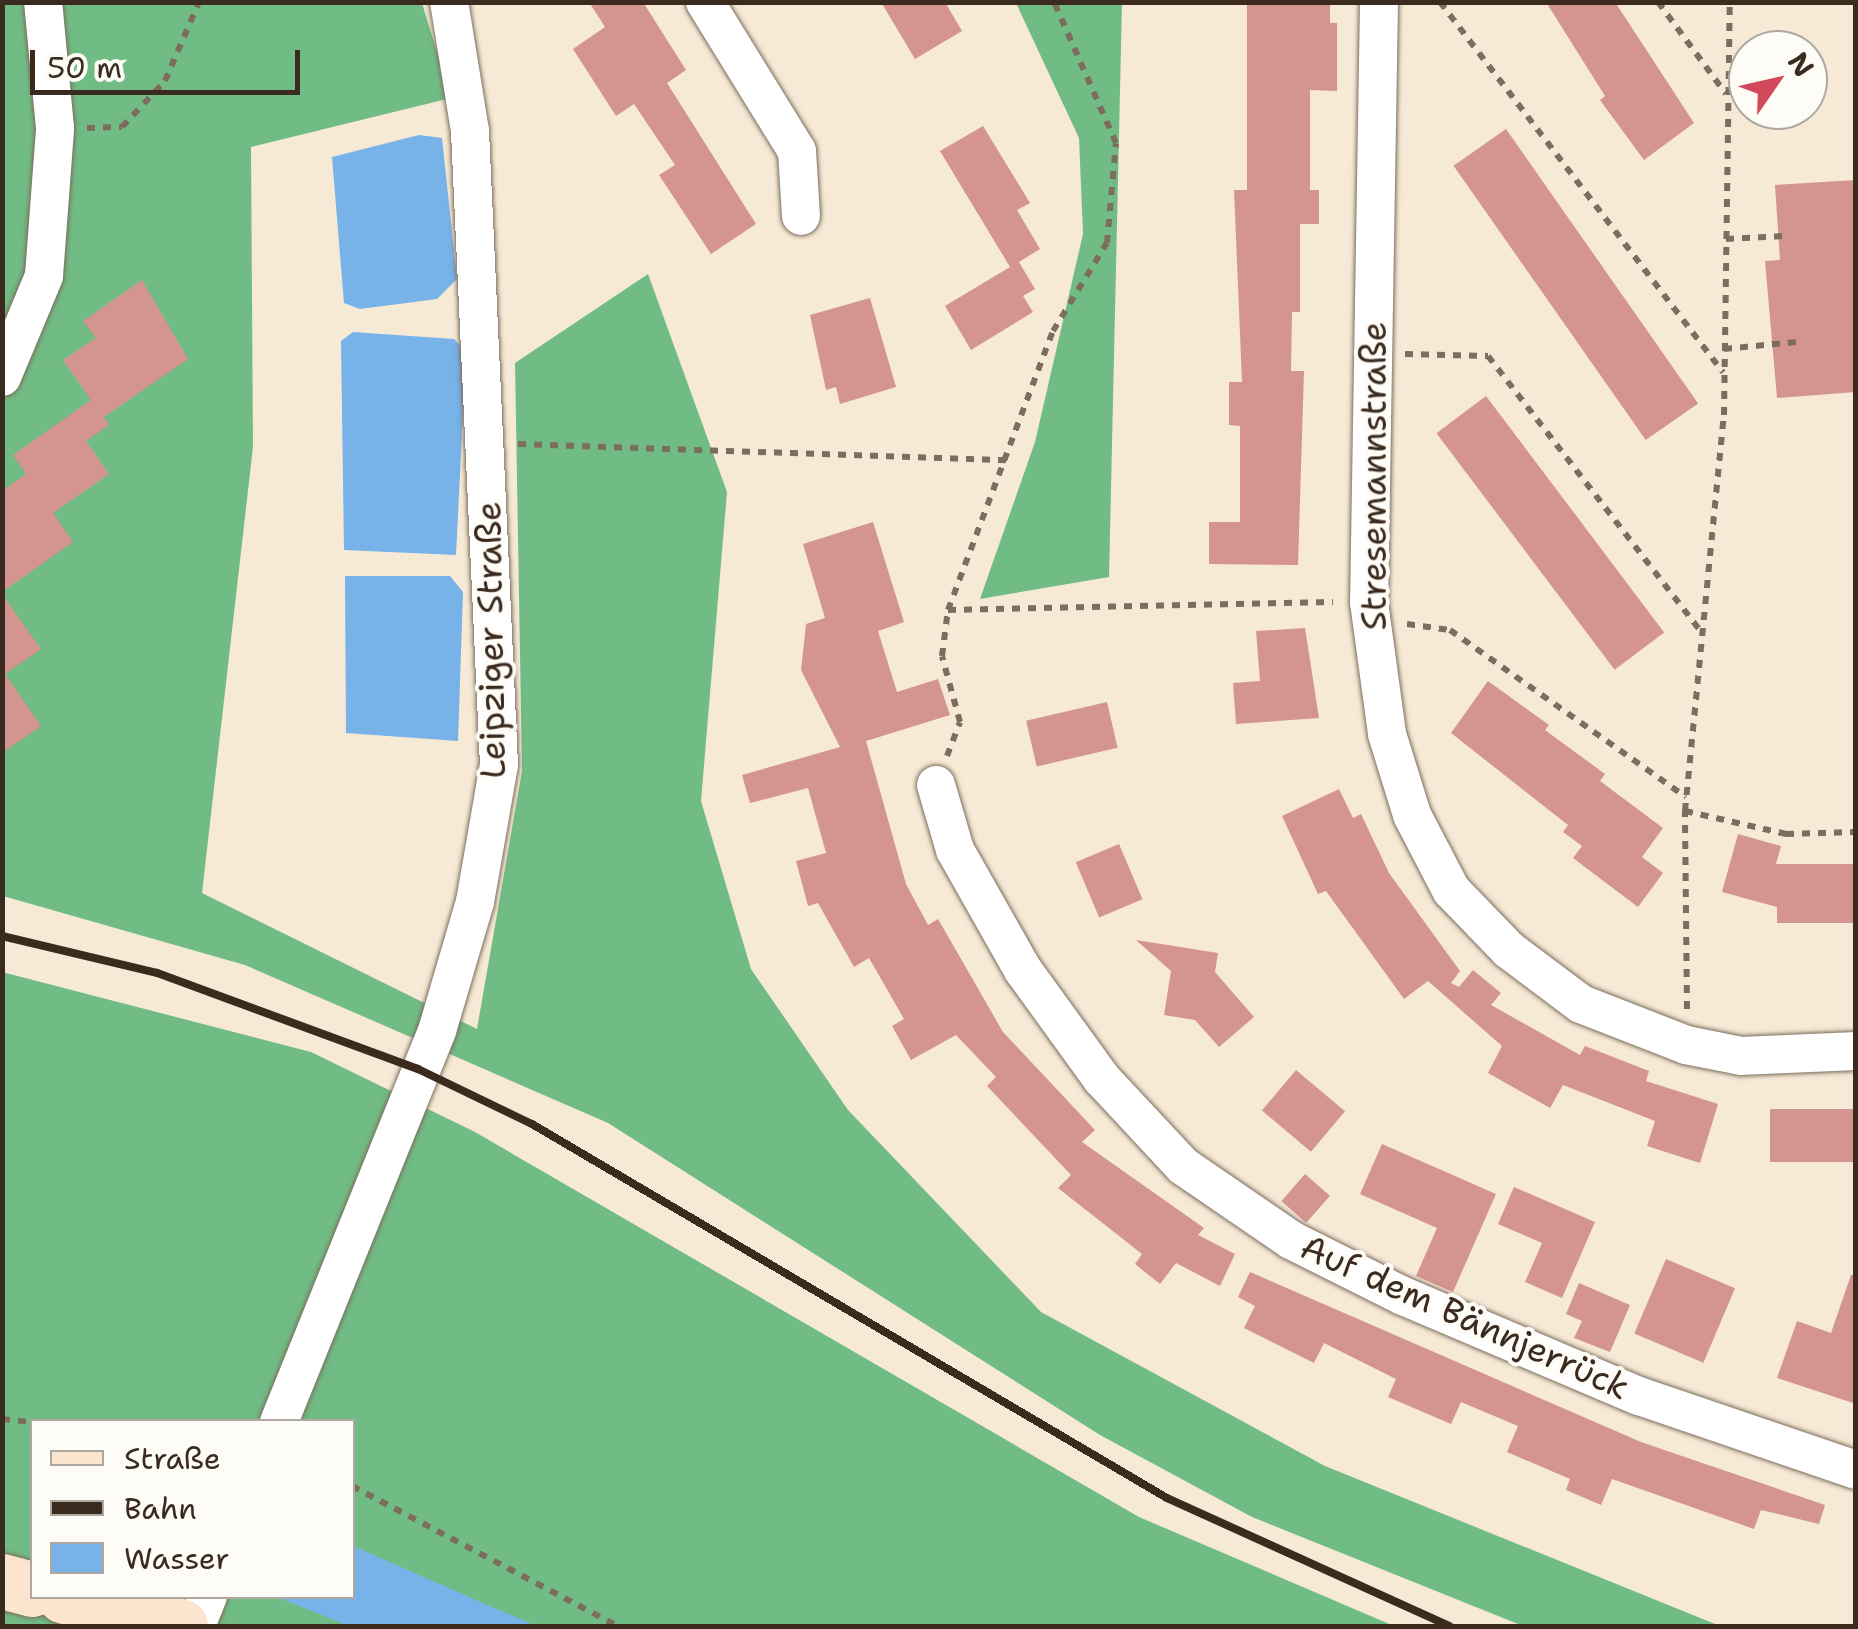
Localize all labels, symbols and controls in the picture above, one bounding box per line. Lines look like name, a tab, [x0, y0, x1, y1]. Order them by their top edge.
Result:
scale bar	[35, 30, 305, 92]
north arrow	[1728, 30, 1828, 130]
text: N	[1779, 45, 1823, 84]
text: 50 m	[47, 47, 122, 88]
street label: Stresemannstraße	[1353, 322, 1395, 630]
street label: Leipziger Straße	[468, 501, 514, 779]
street label: Auf dem Bännjerrück	[1294, 1226, 1636, 1408]
legend	[30, 1419, 355, 1599]
text: Straße	[124, 1438, 221, 1479]
text: Bahn	[124, 1488, 197, 1529]
text: Wasser	[124, 1538, 229, 1579]

